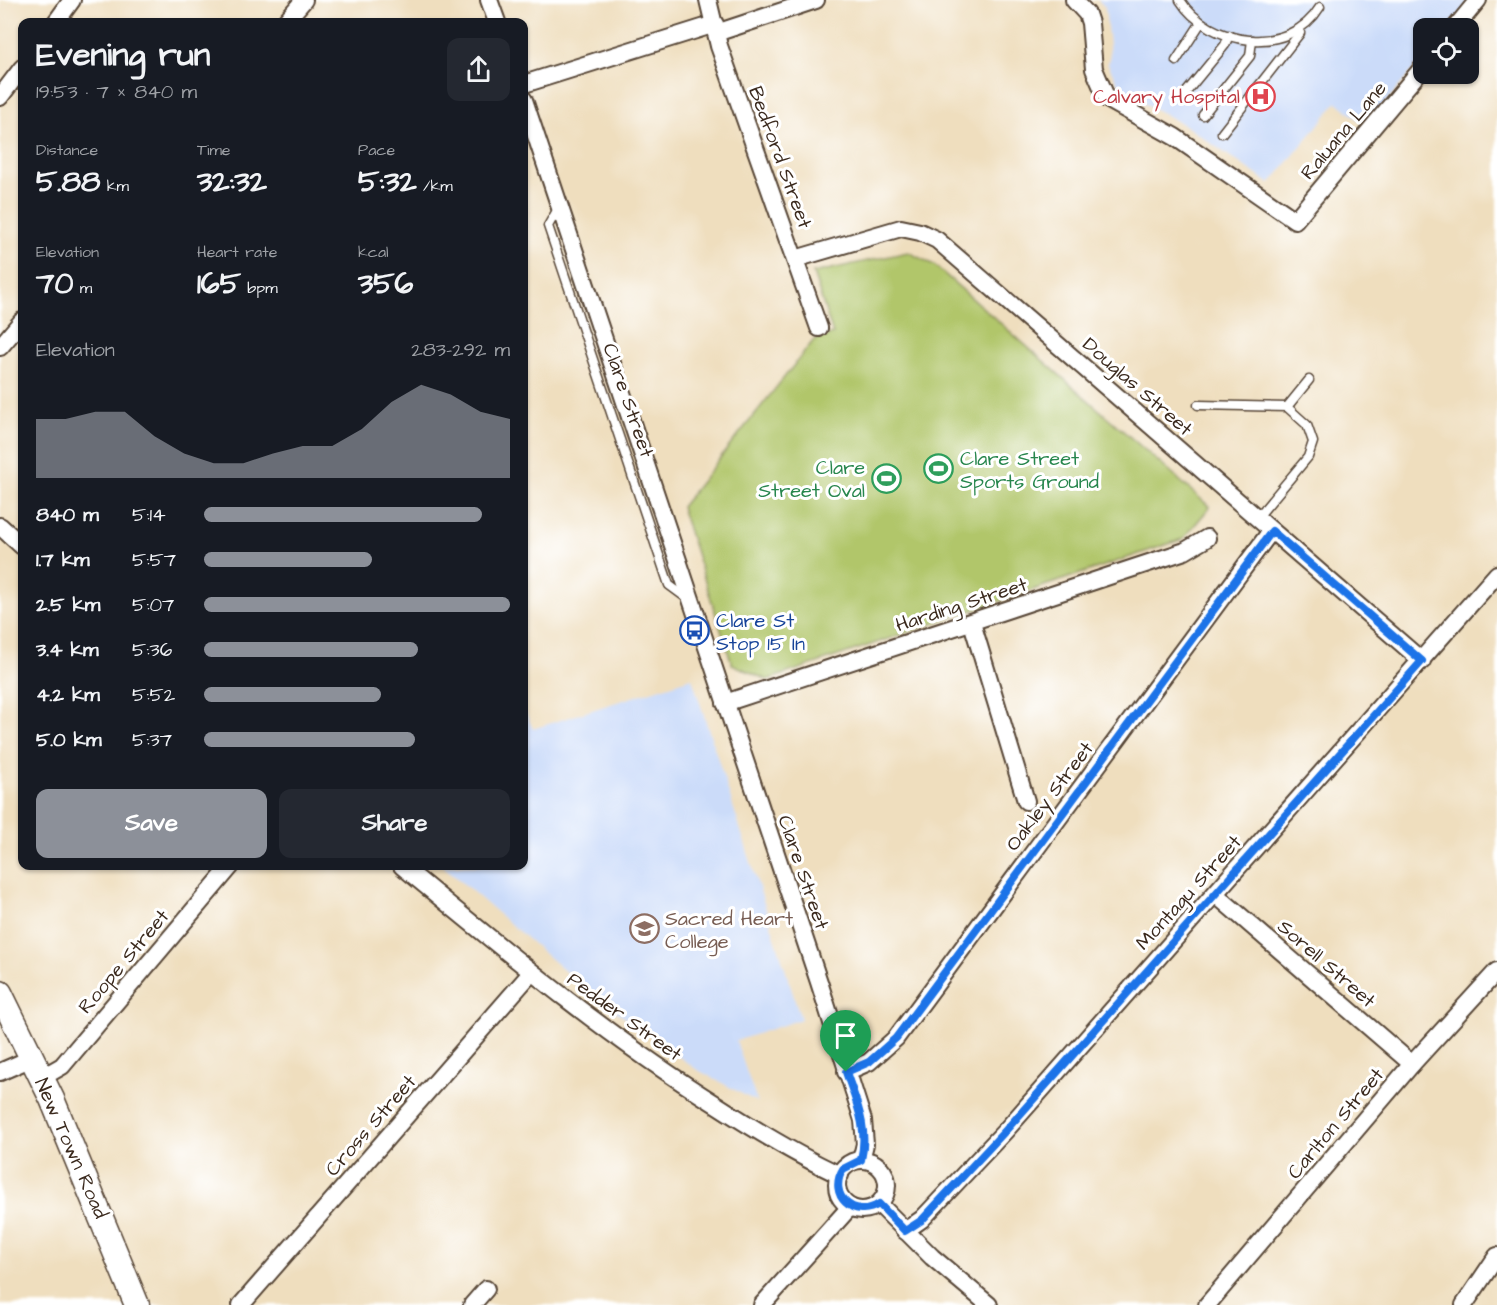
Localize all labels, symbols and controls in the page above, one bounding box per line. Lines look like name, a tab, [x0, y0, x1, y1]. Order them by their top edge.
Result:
map controls	[1413, 18, 1479, 84]
button: locate	[1413, 18, 1479, 84]
text: Evening run	[36, 32, 210, 78]
button: share	[447, 38, 510, 101]
street label: Raluana Lane	[1294, 75, 1393, 186]
text: 19:53 · 7 × 840 m	[36, 78, 197, 106]
hospital icon: Calvary Hospital	[1245, 80, 1277, 112]
street label: Bedford Street	[741, 82, 819, 232]
place label: Calvary Hospital	[1093, 83, 1240, 112]
text: Distance	[36, 139, 98, 161]
text: Time	[197, 139, 231, 161]
text: Pace	[358, 139, 395, 161]
text: 5.88	[36, 161, 100, 203]
text: 32:32	[197, 161, 267, 203]
text: 5:32	[358, 161, 417, 203]
text: km	[100, 175, 129, 197]
text: /km	[417, 175, 453, 197]
text: Elevation	[36, 241, 99, 263]
text: Heart rate	[197, 241, 277, 263]
text: kcal	[358, 241, 389, 263]
text: 70	[36, 263, 73, 305]
text: 165	[197, 263, 241, 305]
text: 356	[358, 263, 413, 305]
text: m	[73, 277, 92, 299]
text: bpm	[241, 277, 278, 299]
street label: Douglas Street	[1076, 331, 1199, 443]
text: Elevation	[36, 336, 115, 364]
text: 283–292 m	[411, 336, 510, 364]
street label: Clare Street	[595, 339, 661, 461]
place label: Clare Street Sports Ground	[960, 445, 1099, 496]
sports icon: Clare Street Sports Ground	[923, 453, 955, 485]
place label: Clare Street Oval	[758, 454, 865, 505]
sports icon: Clare Street Oval	[870, 463, 902, 495]
text: 840 m	[36, 501, 99, 529]
text: 5:14	[132, 501, 166, 529]
text: 1.7 km	[36, 546, 90, 574]
text: 5:57	[132, 546, 176, 574]
street label: Harding Street	[892, 571, 1031, 640]
text: 2.5 km	[36, 591, 100, 619]
text: 5:07	[132, 591, 174, 619]
place label: Clare St Stop 15 In	[716, 607, 805, 658]
bus stop icon: Clare St Stop 15 In	[679, 615, 711, 647]
text: 3.4 km	[36, 636, 98, 664]
text: 5:36	[132, 636, 172, 664]
text: 4.2 km	[36, 681, 100, 709]
text: 5:52	[132, 681, 175, 709]
text: 5.0 km	[36, 726, 101, 754]
text: 5:37	[132, 726, 172, 754]
street label: Oakley Street	[999, 736, 1101, 858]
button: Save	[36, 789, 267, 858]
button: Share	[279, 789, 510, 858]
street label: Clare Street	[770, 811, 836, 933]
street label: Montagu Street	[1129, 829, 1249, 957]
street label: Roope Street	[72, 903, 176, 1020]
place label: Sacred Heart College	[665, 905, 793, 957]
school or university icon: Sacred Heart College	[628, 913, 660, 945]
street label: Sorell Street	[1271, 913, 1382, 1014]
street label: Pedder Street	[561, 966, 688, 1068]
pin	[820, 1010, 871, 1072]
icon: arrive	[829, 1019, 862, 1052]
street label: Carlton Street	[1281, 1062, 1391, 1185]
street label: Cross Street	[319, 1069, 423, 1182]
street label: New Town Road	[28, 1074, 115, 1223]

